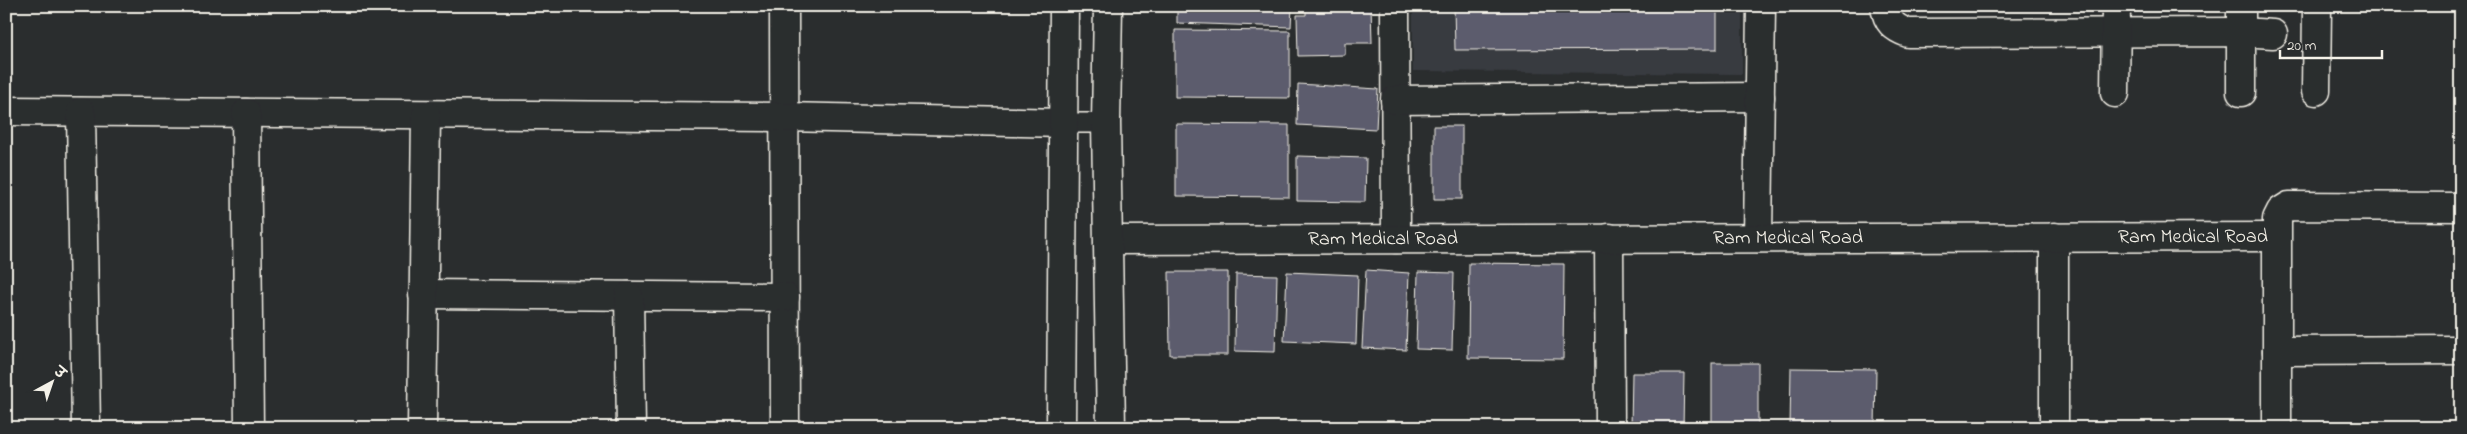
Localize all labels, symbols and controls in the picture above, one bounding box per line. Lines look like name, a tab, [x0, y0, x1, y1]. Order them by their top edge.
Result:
scale bar	[2280, 28, 2382, 60]
text: 20 m	[2287, 35, 2317, 57]
street label: Ram Medical Road	[2118, 223, 2268, 252]
street label: Ram Medical Road	[1713, 224, 1863, 253]
street label: Ram Medical Road	[1308, 225, 1458, 254]
north arrow	[28, 356, 78, 406]
text: उ	[48, 361, 71, 385]

